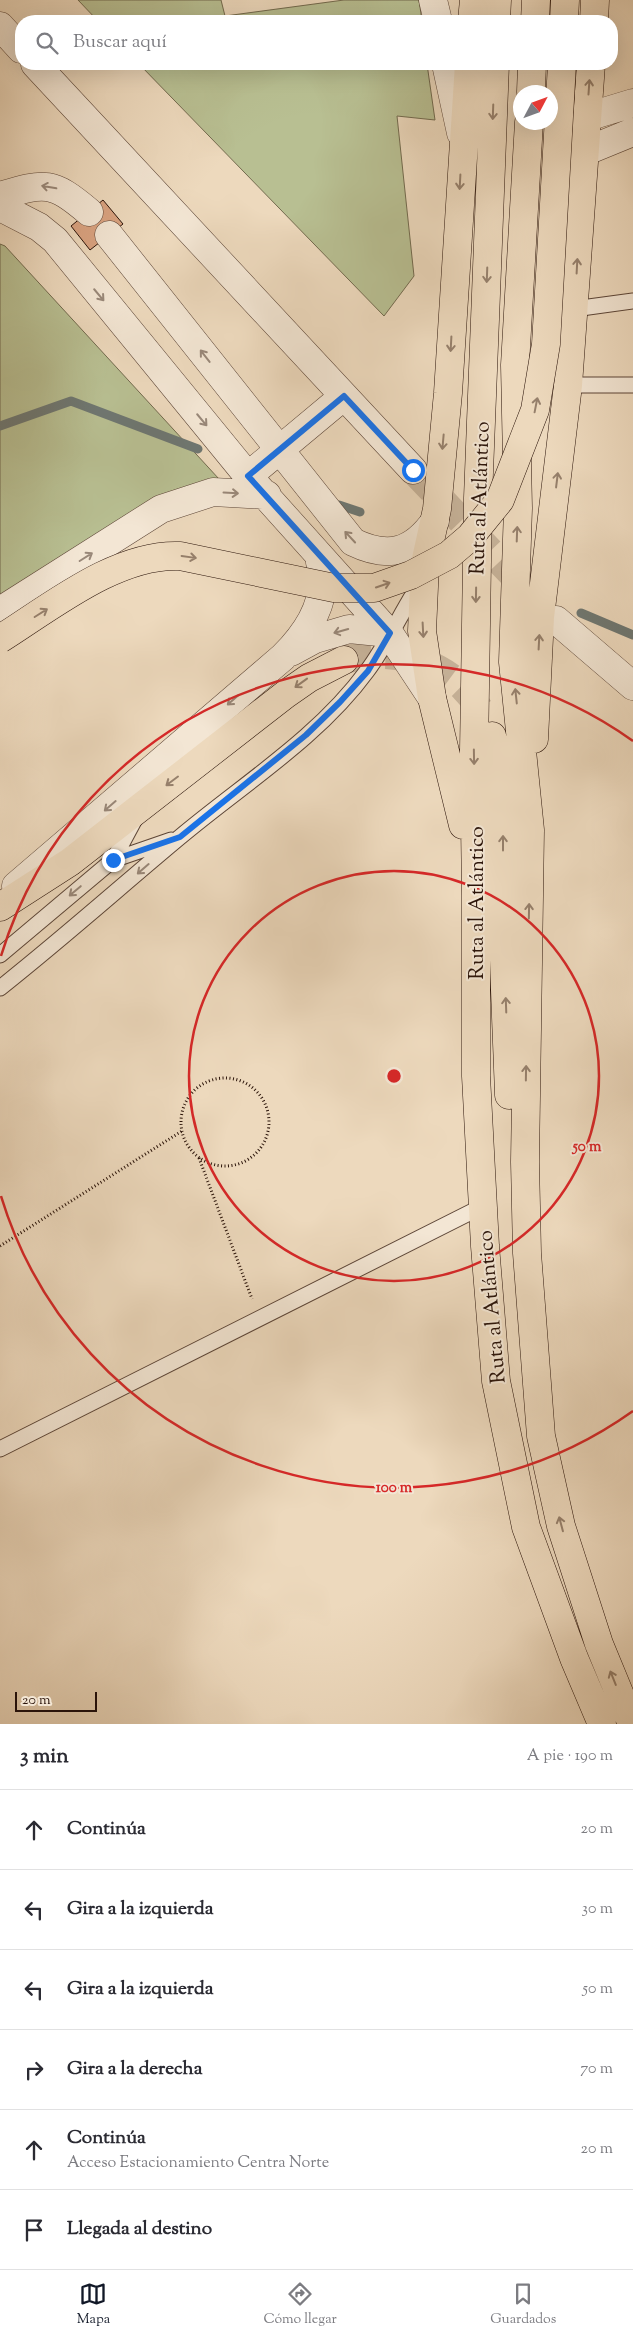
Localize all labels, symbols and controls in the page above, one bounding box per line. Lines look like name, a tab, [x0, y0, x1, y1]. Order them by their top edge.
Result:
search box	[15, 15, 618, 70]
icon: search	[33, 29, 61, 57]
text: Buscar aquí	[73, 29, 167, 56]
one-way arrow	[584, 79, 594, 95]
north arrow	[513, 85, 558, 130]
one-way arrow	[488, 104, 498, 120]
one-way arrow	[456, 174, 465, 190]
one-way arrow	[41, 182, 57, 192]
one-way arrow	[572, 259, 581, 275]
one-way arrow	[482, 267, 491, 283]
one-way arrow	[93, 288, 104, 301]
one-way arrow	[446, 336, 455, 352]
one-way arrow	[199, 350, 210, 363]
one-way arrow	[531, 397, 541, 413]
one-way arrow	[197, 413, 208, 426]
street label: Ruta al Atlántico	[463, 421, 499, 575]
one-way arrow	[438, 433, 448, 449]
route start	[402, 459, 425, 482]
one-way arrow	[552, 473, 562, 489]
one-way arrow	[223, 489, 239, 498]
one-way arrow	[513, 526, 522, 542]
one-way arrow	[344, 531, 356, 544]
one-way arrow	[78, 552, 92, 562]
one-way arrow	[181, 553, 197, 563]
one-way arrow	[375, 580, 390, 589]
one-way arrow	[471, 586, 481, 602]
one-way arrow	[34, 608, 48, 618]
one-way arrow	[419, 622, 428, 638]
one-way arrow	[334, 627, 350, 637]
one-way arrow	[534, 634, 543, 650]
one-way arrow	[294, 678, 308, 688]
one-way arrow	[511, 689, 521, 705]
one-way arrow	[227, 694, 240, 706]
one-way arrow	[469, 748, 479, 765]
one-way arrow	[166, 776, 179, 787]
one-way arrow	[104, 800, 117, 811]
street label: Ruta al Atlántico	[463, 826, 493, 980]
one-way arrow	[498, 835, 508, 851]
route end	[102, 849, 125, 872]
one-way arrow	[137, 863, 150, 874]
one-way arrow	[69, 885, 82, 897]
one-way arrow	[524, 903, 533, 919]
one-way arrow	[501, 997, 510, 1013]
one-way arrow	[522, 1065, 531, 1081]
centre of rings	[385, 1067, 403, 1085]
text: 50 m	[572, 1137, 602, 1158]
street label: Ruta al Atlántico	[471, 1229, 515, 1385]
text: 100 m	[376, 1478, 413, 1499]
one-way arrow	[556, 1517, 565, 1533]
one-way arrow	[608, 1671, 617, 1686]
scale bar	[15, 1689, 98, 1712]
text: 20 m	[22, 1691, 51, 1711]
text: 3 min	[20, 1742, 69, 1772]
text: A pie · 190 m	[527, 1745, 613, 1768]
icon: ahead	[20, 1816, 48, 1844]
text: Continúa	[67, 1816, 146, 1843]
text: 20 m	[580, 1818, 613, 1841]
icon: left	[20, 1896, 48, 1924]
text: Gira a la izquierda	[67, 1896, 213, 1923]
text: 30 m	[582, 1898, 613, 1921]
icon: left	[20, 1976, 48, 2004]
text: Gira a la izquierda	[67, 1976, 213, 2003]
text: 50 m	[582, 1978, 613, 2001]
icon: right	[20, 2056, 48, 2084]
text: Gira a la derecha	[67, 2056, 202, 2083]
text: 70 m	[580, 2058, 613, 2081]
text: Continúa	[67, 2125, 146, 2152]
icon: ahead	[20, 2136, 48, 2164]
text: 20 m	[580, 2138, 613, 2161]
text: Acceso Estacionamiento Centra Norte	[67, 2152, 329, 2175]
icon: arrive	[20, 2216, 48, 2244]
text: Llegada al destino	[67, 2216, 212, 2243]
tab: Mapa	[77, 2280, 110, 2330]
tab: Cómo llegar	[264, 2280, 337, 2330]
tab: Guardados	[490, 2280, 556, 2330]

